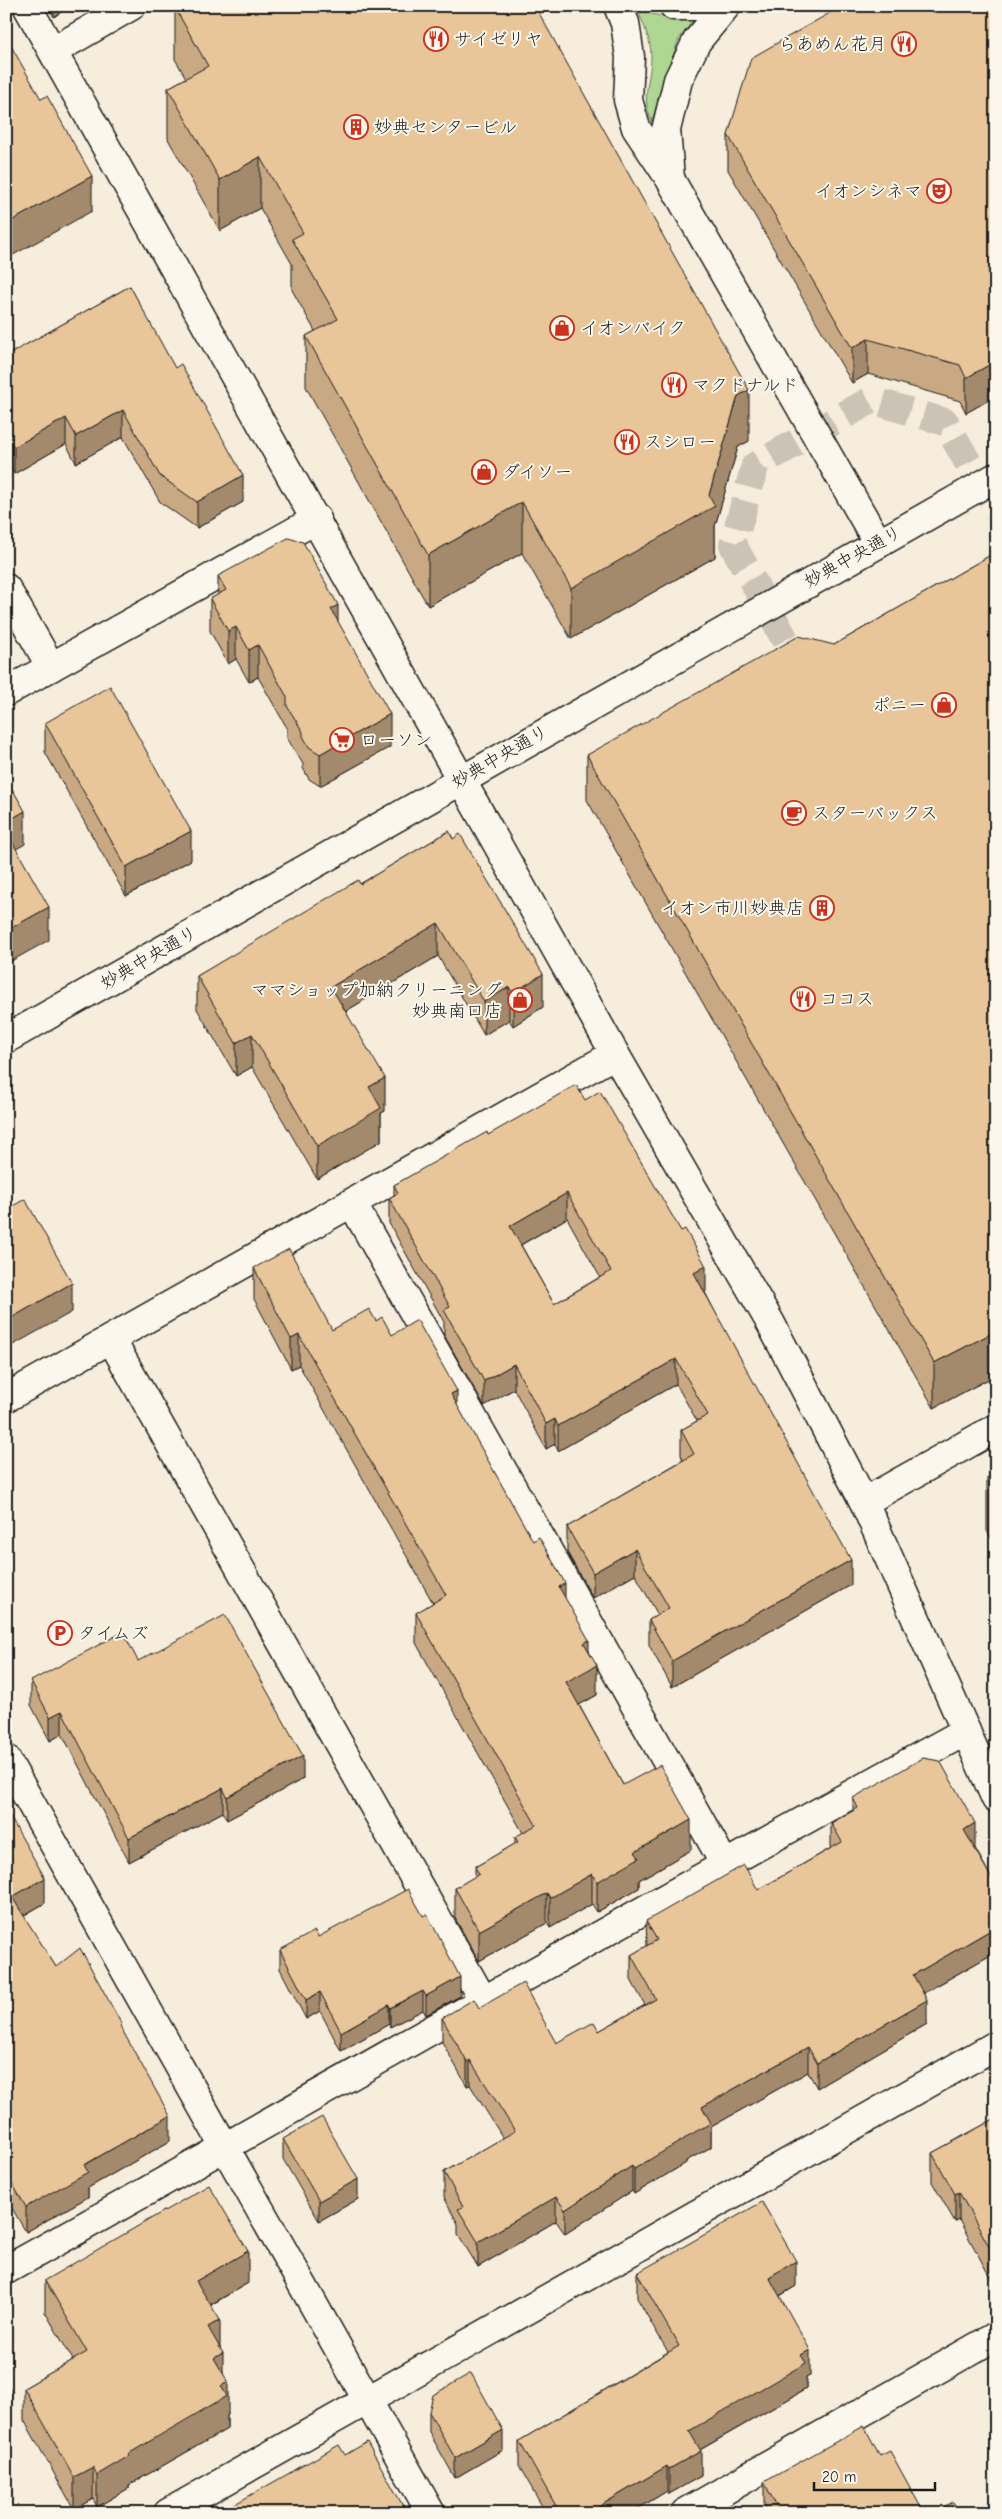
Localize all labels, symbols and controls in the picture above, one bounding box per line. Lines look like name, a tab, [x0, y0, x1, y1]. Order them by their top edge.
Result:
restaurant icon: サイゼリヤ	[423, 26, 449, 52]
place label: サイゼリヤ	[454, 29, 543, 50]
restaurant icon: らあめん花月	[891, 31, 917, 57]
place label: らあめん花月	[778, 34, 886, 55]
building icon: 妙典センタービル	[343, 114, 369, 140]
place label: 妙典センタービル	[374, 117, 517, 138]
theatre icon: イオンシネマ	[926, 178, 952, 204]
place label: イオンシネマ	[815, 181, 922, 202]
shop icon: イオンバイク	[549, 315, 575, 341]
place label: イオンバイク	[580, 318, 686, 339]
restaurant icon: マクドナルド	[661, 372, 687, 398]
place label: マクドナルド	[692, 375, 799, 396]
restaurant icon: スシロー	[614, 429, 640, 455]
place label: スシロー	[644, 432, 716, 453]
shop icon: ダイソー	[471, 459, 497, 485]
place label: ダイソー	[502, 462, 572, 483]
street label: 妙典中央通り	[801, 522, 905, 592]
shop icon: ポニー	[931, 692, 957, 718]
place label: ポニー	[872, 695, 926, 716]
street label: 妙典中央通り	[448, 721, 552, 793]
supermarket icon: ローソン	[329, 727, 355, 753]
place label: ローソン	[360, 730, 432, 751]
cafe icon: スターバックス	[781, 800, 807, 826]
place label: スターバックス	[812, 803, 938, 824]
building icon: イオン市川妙典店	[809, 895, 835, 921]
place label: イオン市川妙典店	[661, 898, 804, 919]
street label: 妙典中央通り	[97, 922, 201, 994]
place label: ママショップ加納クリーニング 妙典南口店	[251, 980, 502, 1022]
restaurant icon: ココス	[790, 986, 816, 1012]
shop icon: ママショップ加納クリーニング 妙典南口店	[507, 987, 533, 1013]
place label: ココス	[820, 989, 874, 1010]
parking icon: タイムズ	[47, 1620, 73, 1646]
place label: タイムズ	[78, 1623, 149, 1644]
scale bar	[814, 2459, 936, 2491]
text: 20 m	[822, 2468, 856, 2486]

